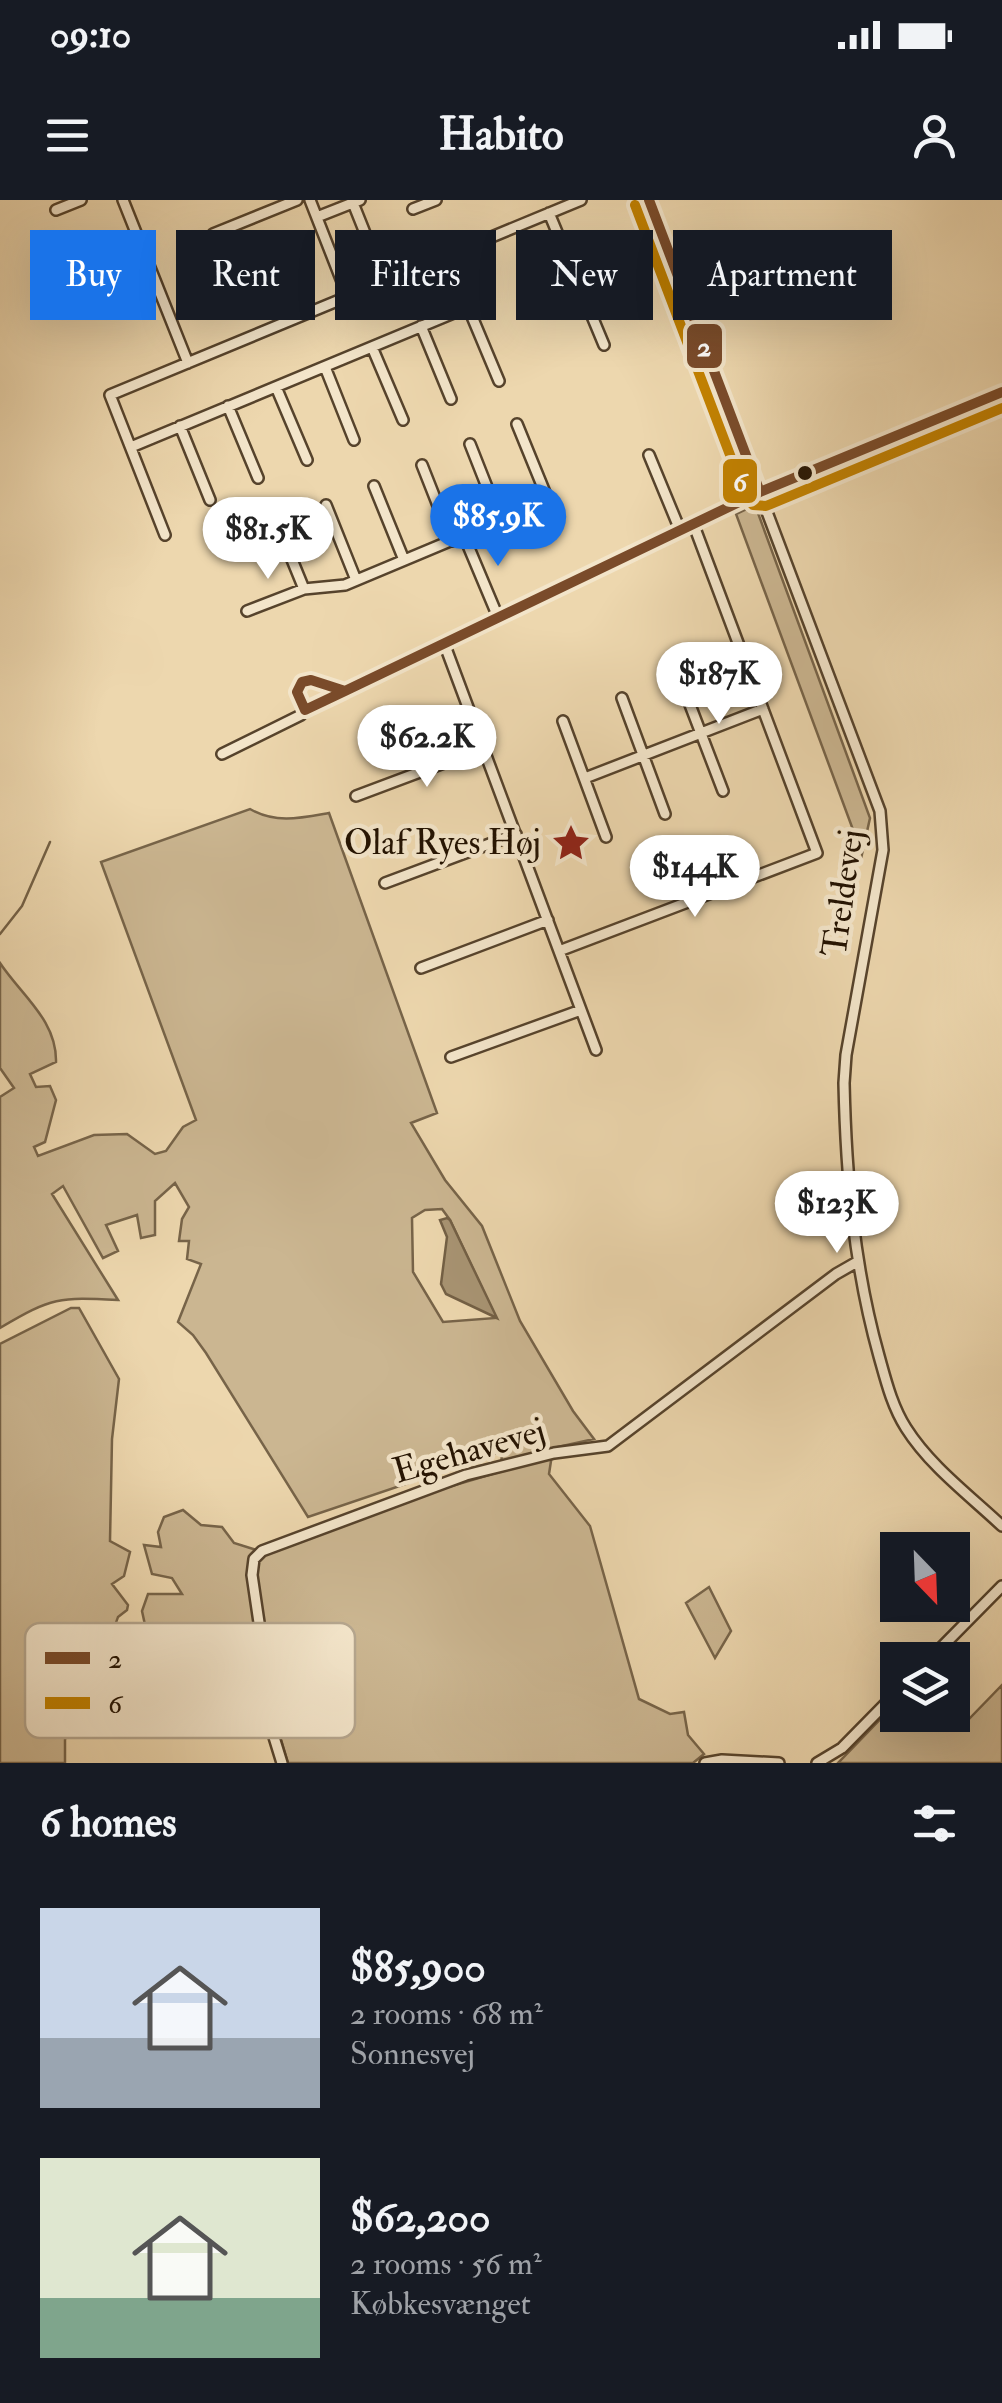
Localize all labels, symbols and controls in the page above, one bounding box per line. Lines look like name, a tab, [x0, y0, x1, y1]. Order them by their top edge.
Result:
text: 09:10	[50, 11, 131, 59]
text: Habito	[438, 107, 564, 163]
icon: menu	[40, 108, 95, 163]
icon: person	[907, 108, 962, 163]
chip: Buy	[30, 230, 156, 320]
chip: Rent	[176, 230, 315, 320]
chip: Filters	[335, 230, 496, 320]
chip: New	[516, 230, 653, 320]
chip: Apartment	[673, 230, 892, 320]
line badge: 2	[685, 322, 724, 370]
text: 2	[697, 330, 711, 365]
line badge: 6	[721, 457, 759, 505]
unlabelled marker	[795, 463, 815, 483]
text: 6	[733, 465, 749, 500]
pin: $85.9K	[417, 484, 579, 569]
text: $85.9K	[452, 496, 544, 536]
pin: $81.5K	[187, 497, 349, 582]
text: $81.5K	[225, 509, 311, 549]
pin: $187K	[649, 642, 789, 727]
text: $187K	[678, 654, 760, 694]
pin: $62.2K	[346, 705, 508, 790]
text: $62.2K	[379, 717, 475, 757]
place label: Olaf Ryes Høj	[344, 821, 541, 865]
place icon: Olaf Ryes Høj	[550, 822, 592, 864]
street label: Treldevej	[812, 827, 874, 959]
pin: $144K	[625, 835, 765, 920]
text: $144K	[652, 847, 738, 887]
pin: $123K	[767, 1171, 907, 1256]
text: $123K	[797, 1183, 877, 1223]
street label: Egehavevej	[388, 1408, 550, 1494]
north arrow	[880, 1532, 970, 1622]
map controls	[880, 1532, 970, 1732]
legend	[25, 1623, 355, 1738]
text: 2	[108, 1642, 122, 1677]
button: layers	[880, 1642, 970, 1732]
text: 6	[108, 1687, 124, 1722]
icon: filters	[907, 1796, 962, 1851]
text: 6 homes	[40, 1797, 177, 1849]
text: $85,900	[350, 1942, 486, 1994]
icon: home	[120, 1948, 240, 2068]
text: 2 rooms · 68 m²	[350, 1994, 543, 2034]
text: Sonnesvej	[350, 2034, 475, 2074]
text: $62,200	[350, 2192, 491, 2244]
icon: home	[120, 2198, 240, 2318]
text: 2 rooms · 56 m²	[350, 2244, 542, 2284]
text: Købkesvænget	[350, 2284, 531, 2324]

